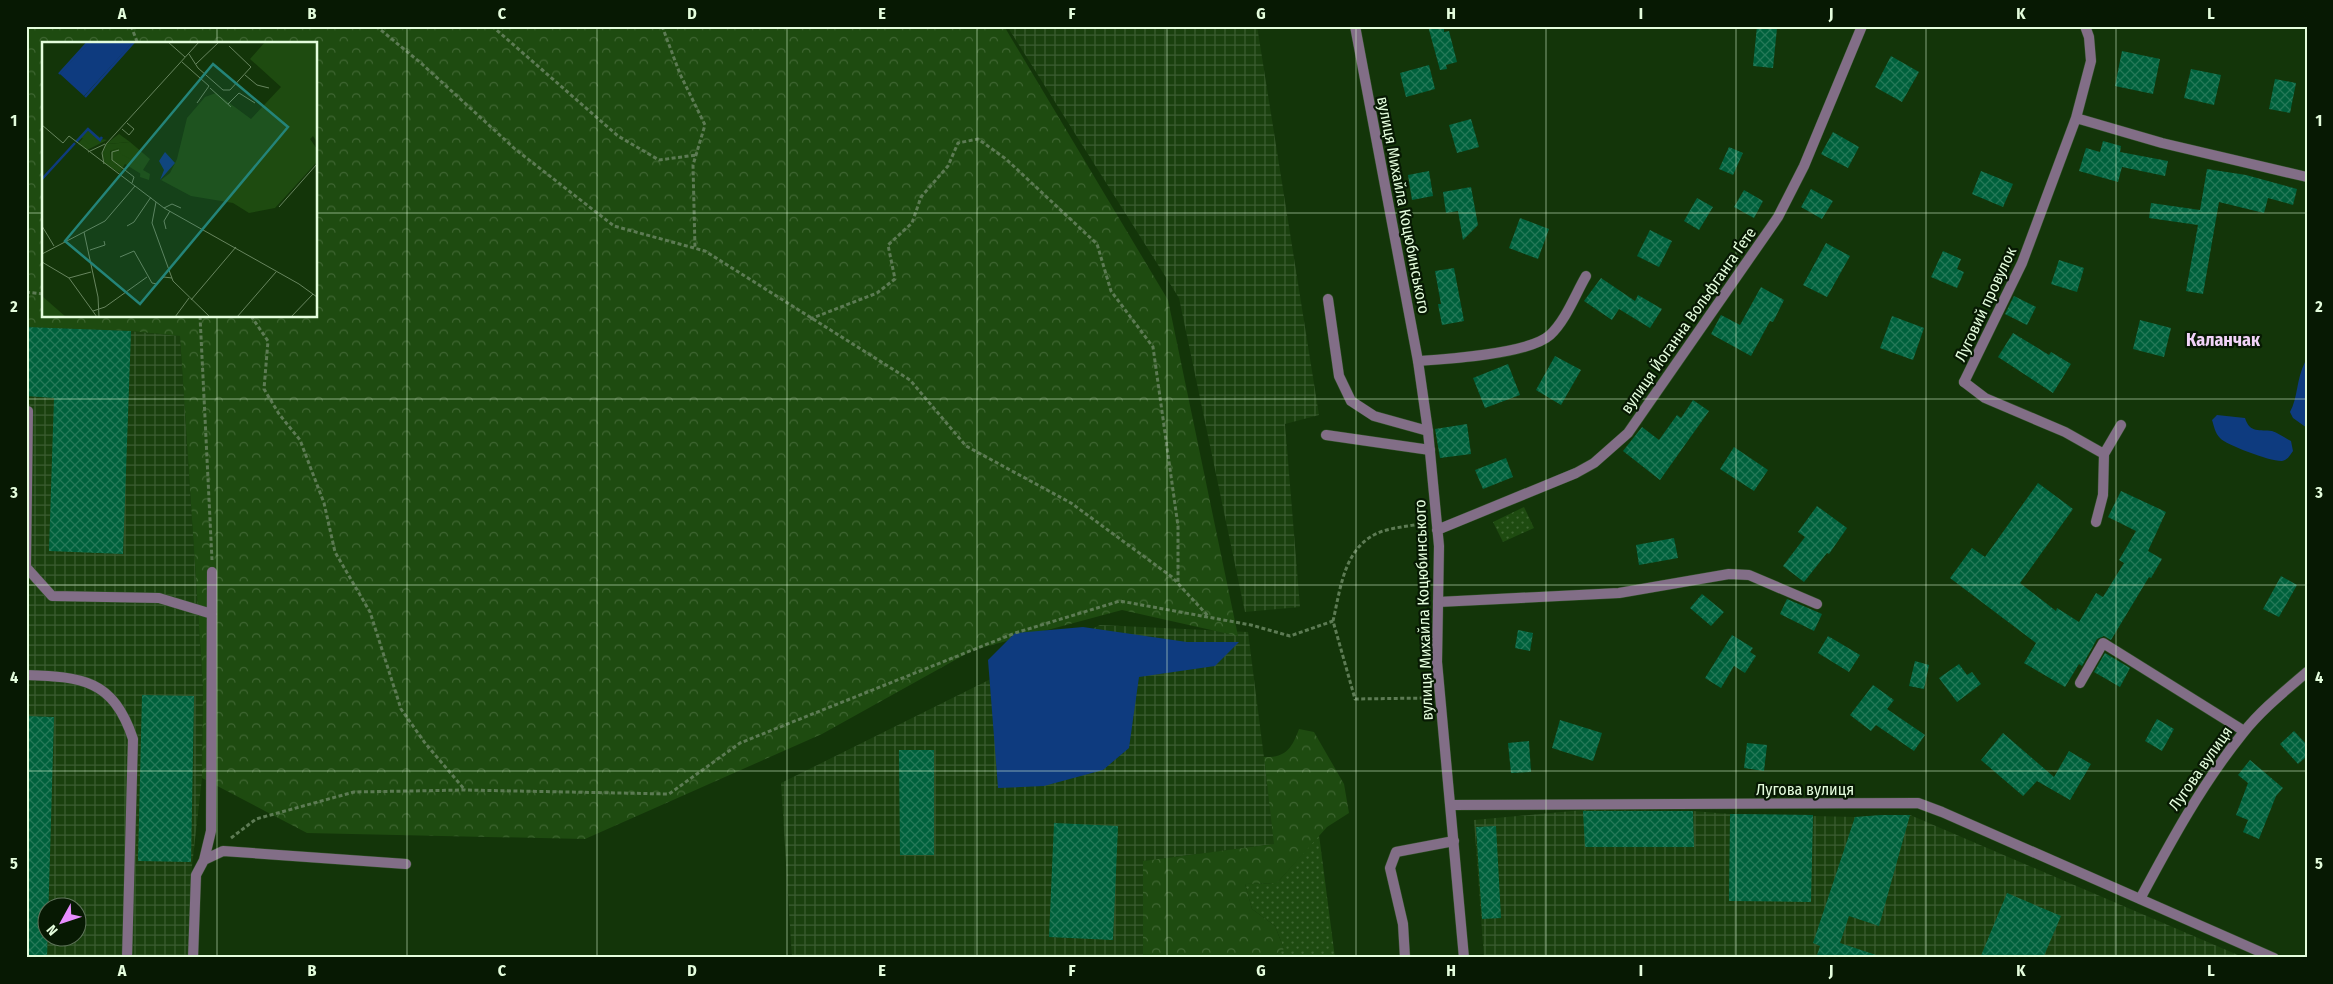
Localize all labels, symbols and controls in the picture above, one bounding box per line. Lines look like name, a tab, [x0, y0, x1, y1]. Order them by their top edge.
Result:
text: A	[117, 4, 127, 23]
text: B	[308, 4, 317, 23]
text: C	[498, 4, 507, 23]
text: D	[687, 4, 697, 23]
text: E	[878, 4, 886, 23]
text: F	[1068, 4, 1076, 23]
text: G	[1256, 4, 1266, 23]
text: H	[1446, 4, 1456, 23]
text: I	[1639, 4, 1643, 23]
text: J	[1828, 4, 1833, 23]
text: K	[2016, 4, 2026, 23]
text: L	[2207, 4, 2215, 23]
inset map	[42, 42, 318, 318]
street label: вулиця Михайла Коцюбинського	[1373, 95, 1434, 315]
text: 1	[11, 111, 17, 130]
text: 1	[2316, 111, 2322, 130]
street label: вулиця Йоганна Вольфганга Ґете	[1617, 223, 1760, 417]
street label: Луговий провулок	[1951, 244, 2020, 364]
text: 2	[9, 297, 18, 316]
text: 2	[2314, 297, 2323, 316]
district label: Каланчак	[2186, 329, 2261, 351]
text: 3	[9, 483, 18, 502]
text: 3	[2314, 483, 2323, 502]
street label: вулиця Михайла Коцюбинського	[1410, 499, 1437, 721]
text: 4	[10, 668, 18, 687]
text: 4	[2315, 668, 2323, 687]
street label: Лугова вулиця	[2164, 723, 2236, 814]
street label: Лугова вулиця	[1756, 780, 1854, 799]
text: 5	[10, 854, 18, 873]
text: 5	[2315, 854, 2323, 873]
north arrow	[38, 896, 88, 946]
text: N	[43, 921, 62, 939]
text: A	[117, 961, 127, 980]
text: B	[308, 961, 317, 980]
text: C	[498, 961, 507, 980]
text: D	[687, 961, 697, 980]
text: E	[878, 961, 886, 980]
text: F	[1068, 961, 1076, 980]
text: G	[1256, 961, 1266, 980]
text: H	[1446, 961, 1456, 980]
text: I	[1639, 961, 1643, 980]
text: J	[1828, 961, 1833, 980]
text: K	[2016, 961, 2026, 980]
text: L	[2207, 961, 2215, 980]

